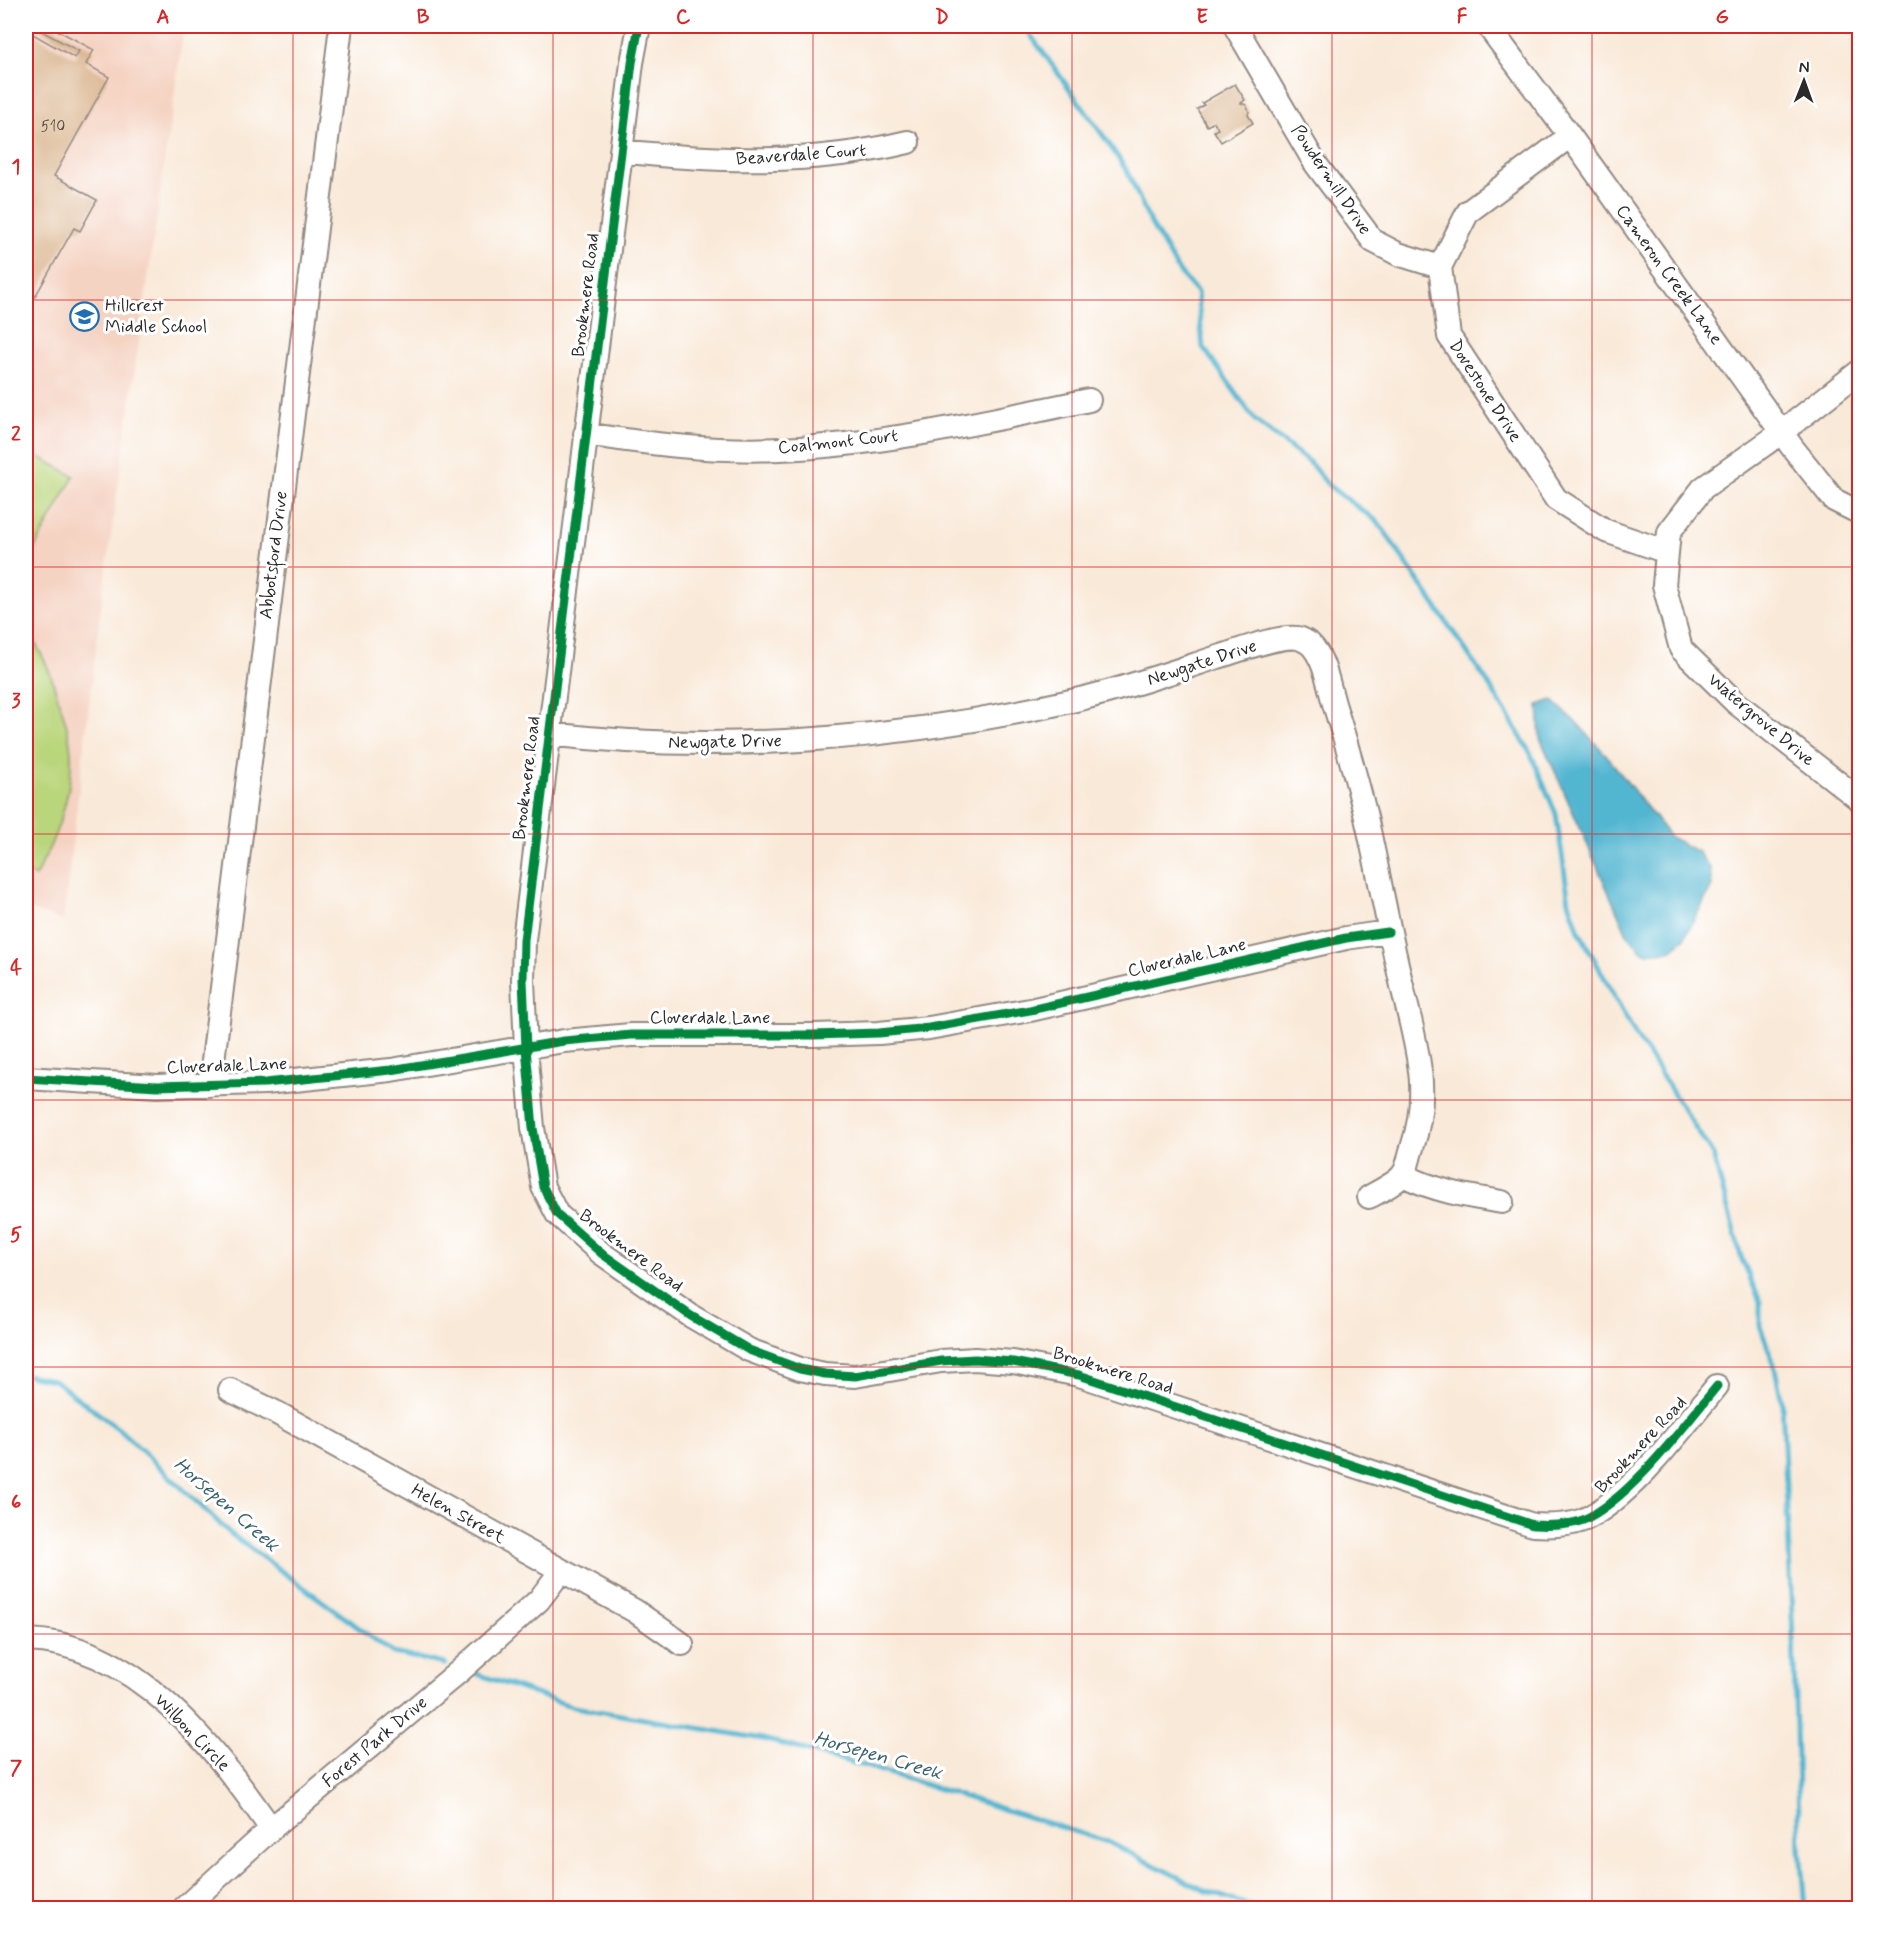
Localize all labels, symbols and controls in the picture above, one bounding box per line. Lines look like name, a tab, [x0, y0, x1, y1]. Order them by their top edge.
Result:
text: A	[156, 4, 170, 31]
text: B	[417, 4, 430, 31]
text: C	[676, 4, 691, 31]
text: D	[935, 4, 949, 31]
text: E	[1196, 4, 1208, 31]
text: F	[1457, 4, 1468, 31]
text: G	[1715, 4, 1729, 31]
north arrow	[1774, 51, 1834, 111]
text: N	[1799, 57, 1810, 78]
house number: 510	[41, 117, 65, 137]
street label: Powdermill Drive	[1285, 120, 1377, 240]
street label: Beaverdale Court	[735, 138, 867, 172]
text: 1	[12, 154, 20, 181]
street label: Cameron Creek Lane	[1610, 200, 1728, 350]
street label: Brookmere Road	[567, 232, 605, 358]
place label: Hillcrest Middle School	[105, 294, 207, 339]
school or university icon: Hillcrest Middle School	[68, 300, 100, 332]
street label: Dovestone Drive	[1443, 335, 1527, 447]
text: 2	[11, 421, 21, 448]
street label: Coalmont Court	[777, 424, 899, 460]
street label: Abbotsford Drive	[254, 490, 296, 621]
street label: Newgate Drive	[1144, 634, 1260, 693]
street label: Watergrove Drive	[1702, 668, 1820, 772]
text: 3	[11, 688, 21, 715]
street label: Brookmere Road	[508, 715, 546, 841]
street label: Newgate Drive	[668, 729, 782, 756]
street label: Cloverdale Lane	[1125, 933, 1249, 983]
text: 4	[10, 955, 22, 982]
street label: Cloverdale Lane	[650, 1006, 770, 1030]
street label: Cloverdale Lane	[166, 1052, 288, 1080]
street label: Brookmere Road	[574, 1204, 688, 1298]
text: 5	[10, 1222, 22, 1249]
street label: Brookmere Road	[1050, 1341, 1176, 1401]
street label: Brookmere Road	[1590, 1391, 1692, 1499]
water label: Horsepen Creek	[167, 1452, 285, 1559]
street label: Helen Street	[407, 1478, 510, 1550]
text: 6	[11, 1489, 21, 1516]
street label: Wilbon Circle	[149, 1689, 235, 1777]
street label: Forest Park Drive	[317, 1691, 433, 1793]
water label: Horsepen Creek	[811, 1725, 946, 1787]
text: 7	[10, 1755, 22, 1782]

